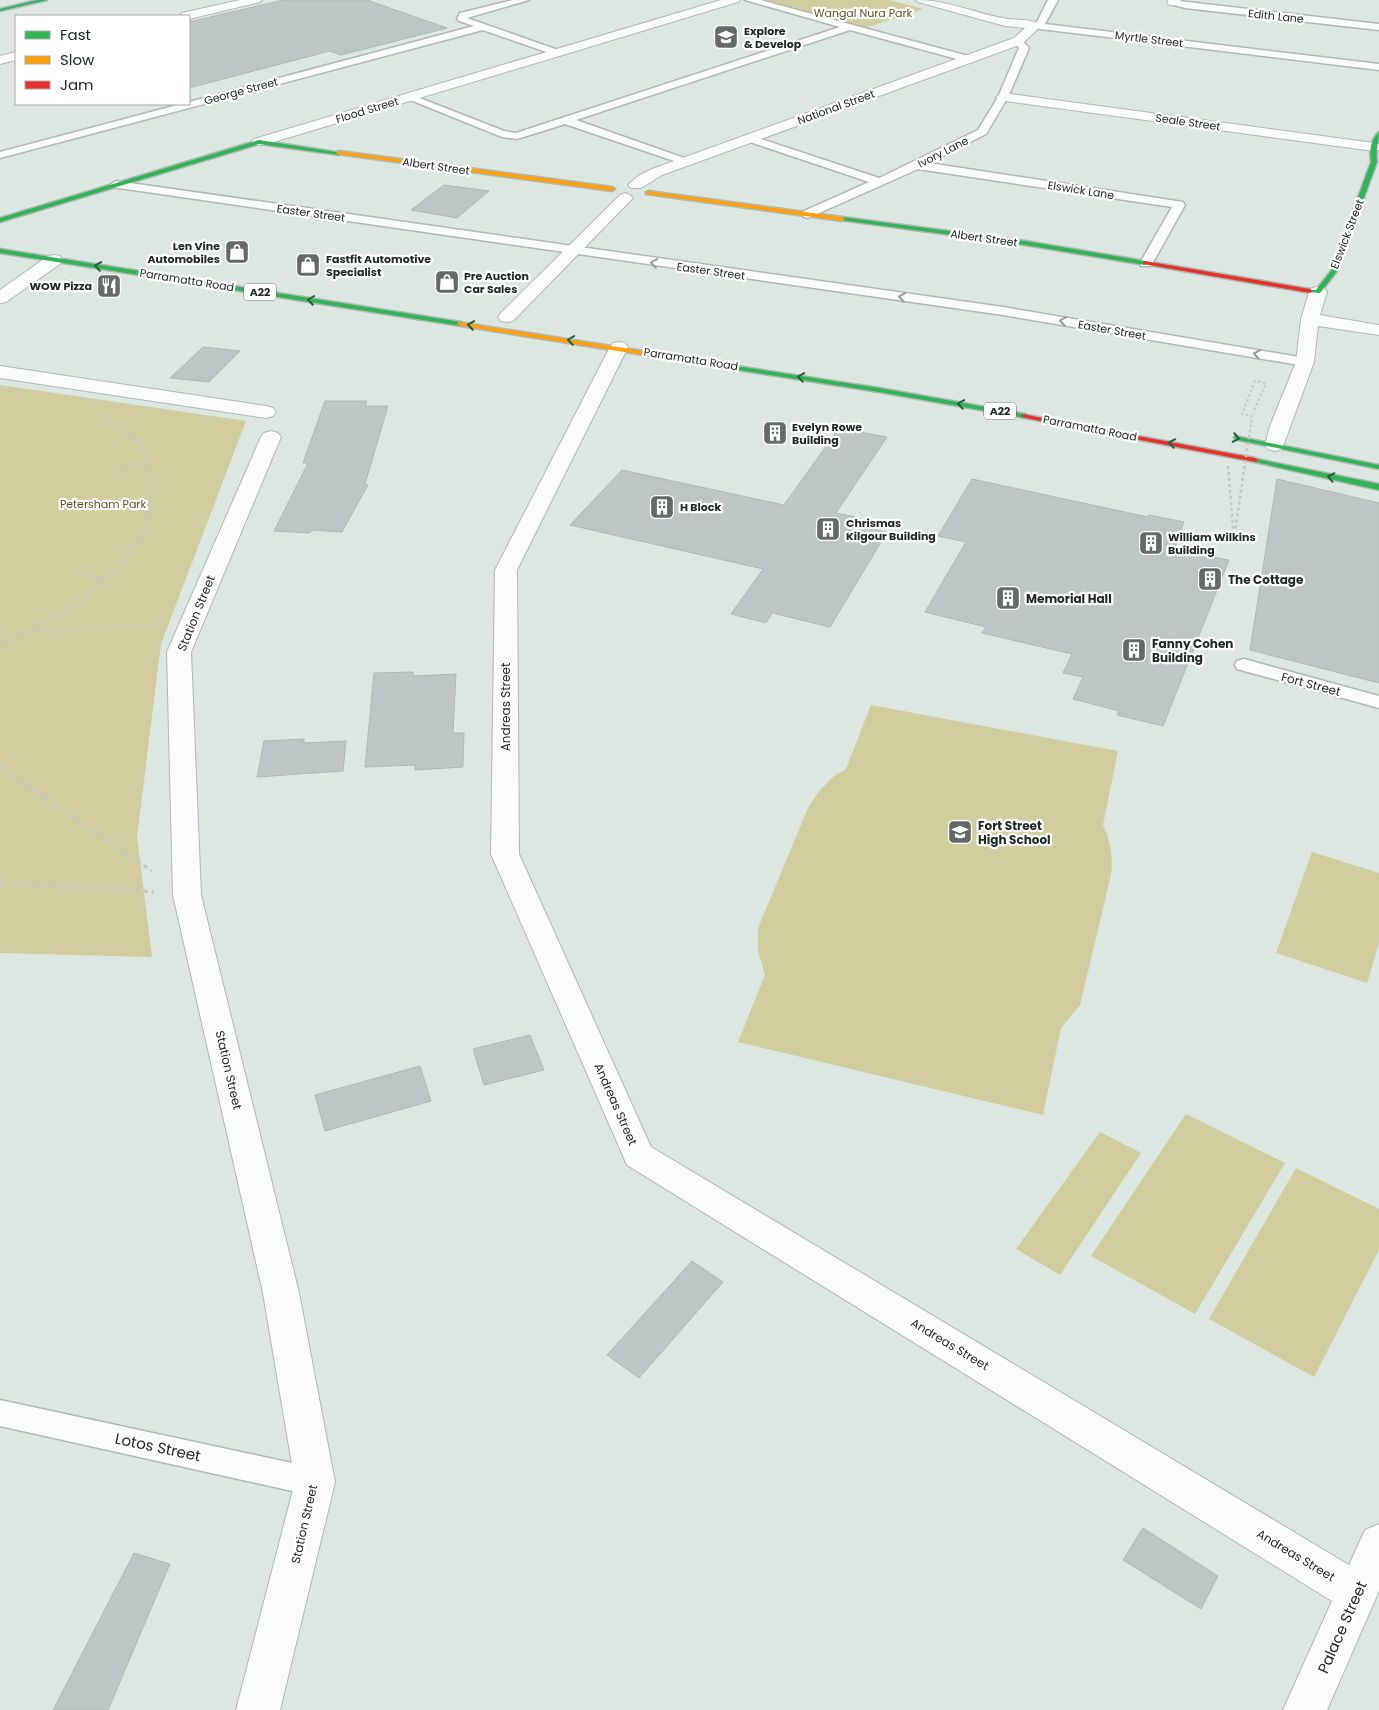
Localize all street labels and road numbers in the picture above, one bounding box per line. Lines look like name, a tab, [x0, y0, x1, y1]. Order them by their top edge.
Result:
street label: Edith Lane	[1247, 5, 1305, 27]
street label: Myrtle Street	[1114, 27, 1184, 51]
street label: George Street	[202, 73, 280, 109]
street label: National Street	[795, 86, 877, 128]
street label: Flood Street	[334, 93, 400, 127]
street label: Seale Street	[1155, 110, 1221, 134]
street label: Ivory Lane	[915, 132, 971, 172]
street label: Albert Street	[401, 153, 471, 179]
street label: Elswick Lane	[1047, 177, 1116, 203]
street label: Elswick Street	[1326, 197, 1368, 271]
street label: Easter Street	[276, 200, 346, 226]
street label: Albert Street	[949, 225, 1019, 251]
street label: Easter Street	[676, 258, 746, 284]
street label: Parramatta Road	[139, 265, 235, 295]
road number: A22	[244, 284, 276, 300]
street label: Easter Street	[1077, 316, 1147, 344]
street label: Parramatta Road	[643, 344, 739, 374]
road number: A22	[984, 402, 1016, 420]
street label: Parramatta Road	[1042, 411, 1138, 445]
street label: Station Street	[173, 572, 219, 654]
street label: Andreas Street	[497, 663, 514, 751]
street label: Fort Street	[1279, 668, 1343, 700]
street label: Station Street	[212, 1029, 246, 1111]
street label: Andreas Street	[590, 1060, 642, 1148]
street label: Andreas Street	[908, 1314, 992, 1374]
street label: Lotos Street	[113, 1428, 203, 1466]
street label: Station Street	[287, 1483, 321, 1565]
street label: Andreas Street	[1254, 1525, 1338, 1585]
street label: Palace Street	[1312, 1578, 1372, 1676]

